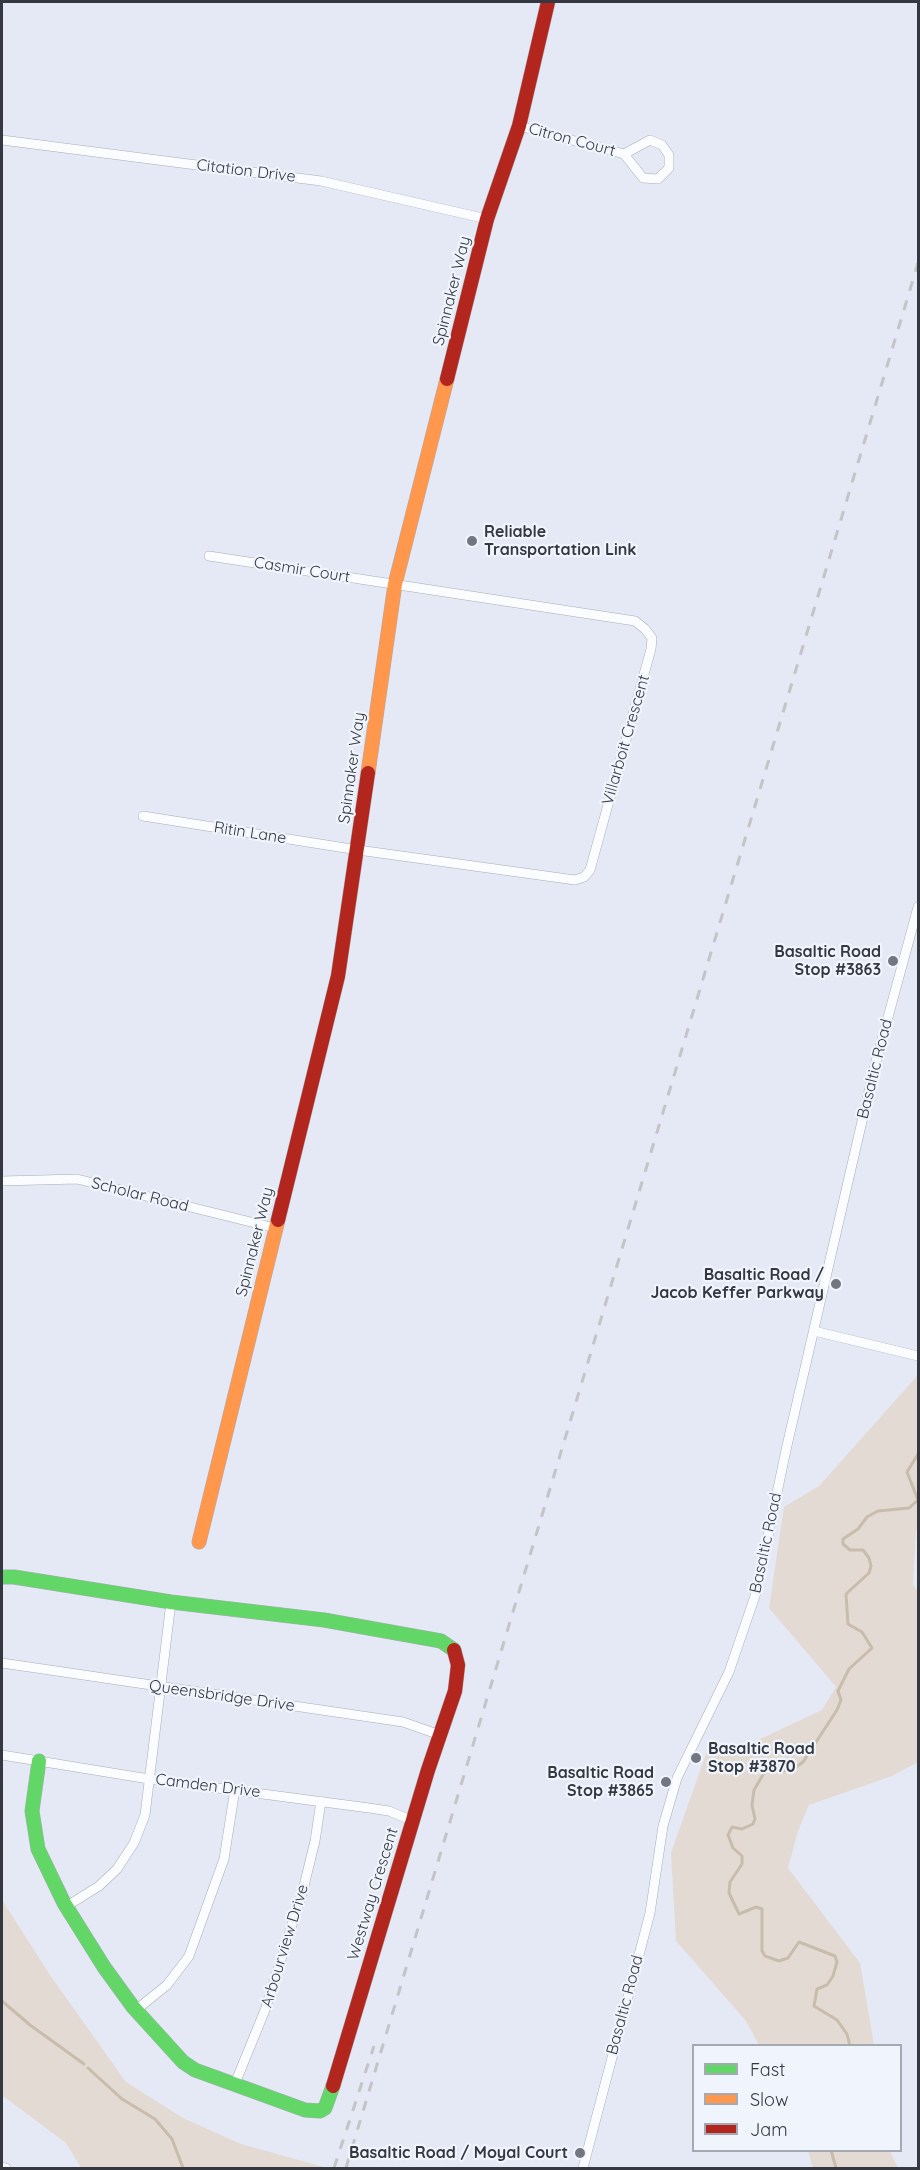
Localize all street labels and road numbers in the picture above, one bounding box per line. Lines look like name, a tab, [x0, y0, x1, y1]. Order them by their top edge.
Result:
street label: Citron Court	[526, 119, 618, 161]
street label: Citation Drive	[195, 155, 297, 187]
street label: Spinnaker Way	[429, 234, 475, 348]
street label: Casmir Court	[253, 553, 351, 587]
street label: Villarboit Crescent	[598, 673, 654, 807]
street label: Spinnaker Way	[335, 711, 369, 825]
street label: Ritin Lane	[212, 818, 288, 848]
street label: Basaltic Road	[853, 1017, 897, 1121]
street label: Scholar Road	[89, 1174, 191, 1216]
street label: Spinnaker Way	[232, 1185, 278, 1299]
street label: Basaltic Road	[746, 1491, 786, 1595]
street label: Queensbridge Drive	[148, 1676, 296, 1716]
street label: Camden Drive	[154, 1770, 262, 1802]
street label: Westway Crescent	[344, 1825, 402, 1963]
street label: Arbourview Drive	[257, 1882, 313, 2010]
street label: Basaltic Road	[602, 1953, 648, 2057]

